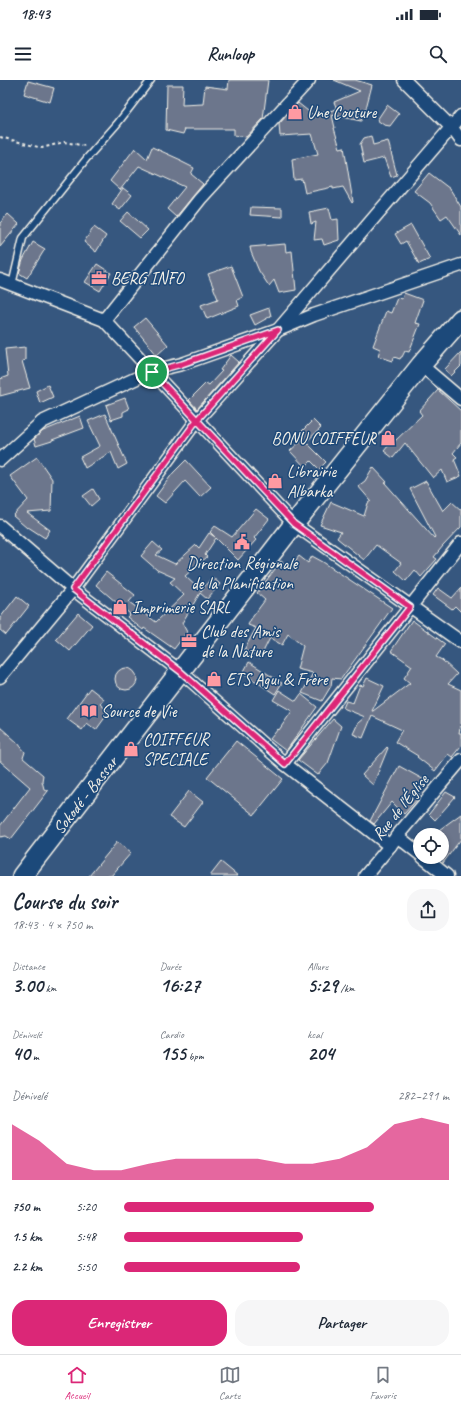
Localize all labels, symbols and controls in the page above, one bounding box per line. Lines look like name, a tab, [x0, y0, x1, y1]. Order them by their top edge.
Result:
text: 18:43	[20, 5, 50, 24]
icon: menu	[12, 43, 34, 65]
text: Runloop	[207, 43, 254, 65]
icon: search	[427, 43, 449, 65]
place label: Une Couture	[307, 102, 378, 123]
shop icon: Une Couture	[286, 103, 304, 121]
place label: BERG INFO	[111, 268, 185, 289]
office icon: BERG INFO	[90, 269, 108, 287]
pin	[135, 355, 169, 389]
icon: arrive	[141, 361, 163, 383]
place label: BONU COIFFEUR	[272, 428, 378, 449]
shop icon: BONU COIFFEUR	[379, 429, 397, 447]
place label: Librairie Albarka	[287, 461, 337, 502]
shop icon: Librairie Albarka	[266, 472, 284, 490]
public building icon: Direction Régionale de la Planification	[233, 533, 251, 551]
place label: Direction Régionale de la Planification	[187, 553, 299, 594]
place label: Imprimerie SARL	[132, 597, 231, 618]
shop icon: Imprimerie SARL	[111, 598, 129, 616]
place label: Club des Amis de la Nature	[201, 621, 282, 662]
office icon: Club des Amis de la Nature	[180, 632, 198, 650]
place label: ETS Agui & Frère	[226, 669, 329, 690]
shop icon: ETS Agui & Frère	[205, 670, 223, 688]
place label: Source de Vie	[101, 701, 178, 722]
library icon: Source de Vie	[80, 702, 98, 720]
place label: COIFFEUR SPECIALE	[143, 729, 211, 770]
shop icon: COIFFEUR SPECIALE	[122, 740, 140, 758]
street label: Sokodé - Bassar	[48, 751, 123, 838]
street label: Rue de l'Église	[367, 768, 434, 844]
map controls	[413, 828, 449, 864]
button: locate	[413, 828, 449, 864]
text: Course du soir	[12, 888, 117, 916]
button: share	[407, 889, 449, 931]
text: 18:43 · 4 × 750 m	[12, 917, 93, 933]
text: Distance	[12, 959, 45, 973]
text: Durée	[160, 959, 181, 973]
text: Allure	[307, 959, 328, 973]
text: 3.00	[12, 973, 43, 998]
text: 16:27	[160, 973, 200, 998]
text: 5:29	[307, 973, 338, 998]
text: km	[43, 981, 56, 995]
text: /km	[338, 981, 355, 995]
text: Dénivelé	[12, 1027, 42, 1041]
text: Cardio	[160, 1027, 184, 1041]
text: kcal	[307, 1027, 322, 1041]
text: 40	[12, 1041, 30, 1066]
text: 155	[160, 1041, 186, 1066]
text: 204	[307, 1041, 334, 1066]
text: m	[30, 1049, 39, 1063]
text: bpm	[186, 1049, 204, 1063]
text: Dénivelé	[12, 1088, 47, 1104]
text: 282–291 m	[398, 1088, 449, 1104]
text: 750 m	[12, 1199, 40, 1215]
text: 5:20	[76, 1199, 96, 1215]
text: 1.5 km	[12, 1229, 42, 1245]
text: 5:48	[76, 1229, 96, 1245]
text: 2.2 km	[12, 1259, 42, 1275]
text: 5:50	[76, 1259, 96, 1275]
button: Enregistrer	[12, 1300, 227, 1346]
button: Partager	[235, 1300, 449, 1346]
tab: Accueil	[65, 1364, 89, 1402]
tab: Carte	[219, 1364, 241, 1402]
tab: Favoris	[370, 1364, 396, 1402]

